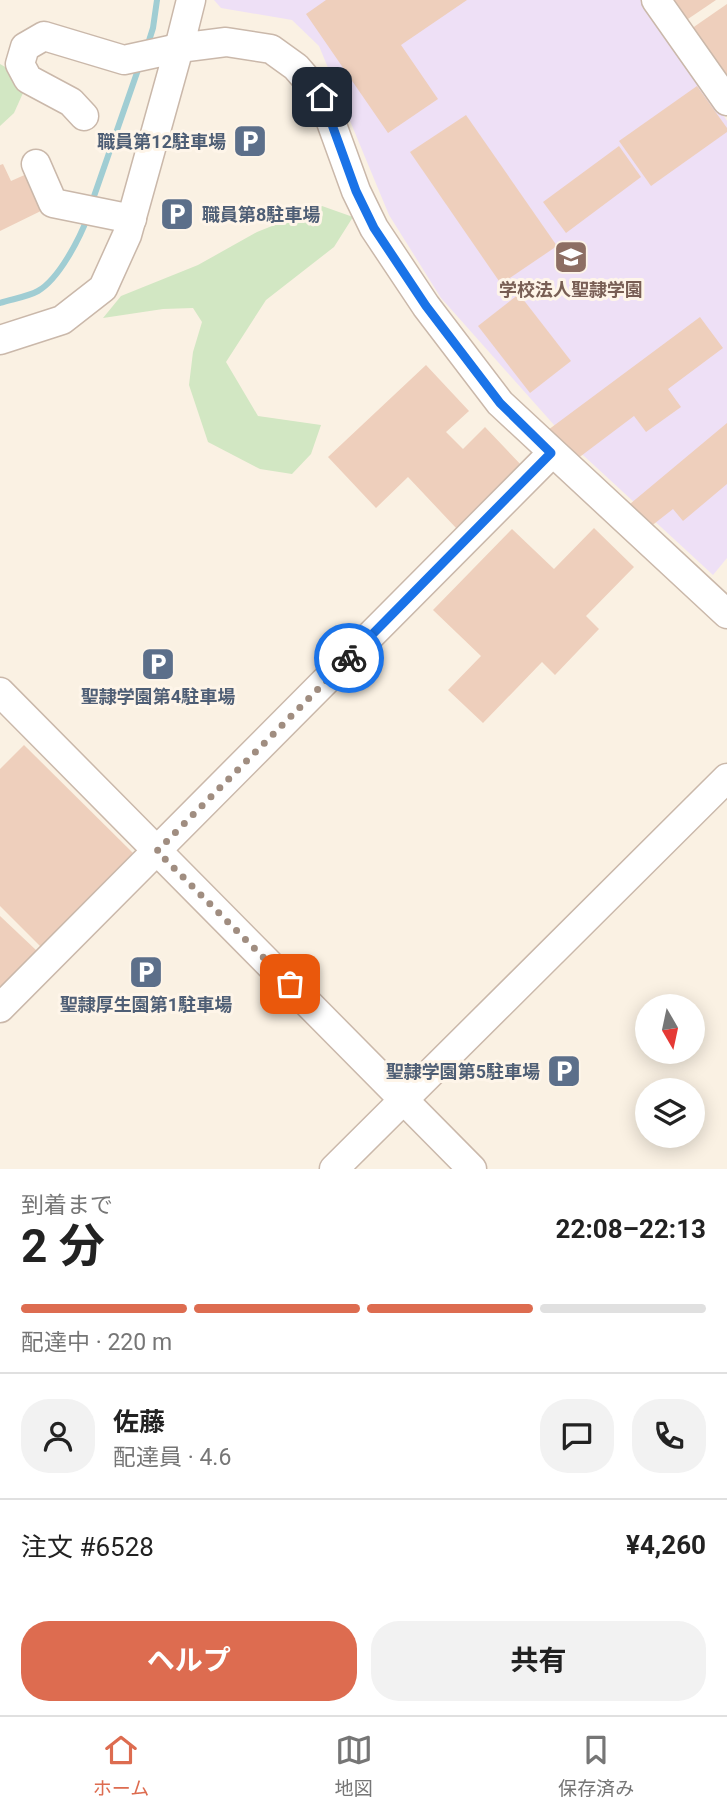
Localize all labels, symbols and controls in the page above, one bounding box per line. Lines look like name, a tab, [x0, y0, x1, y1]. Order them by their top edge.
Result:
pin	[292, 67, 352, 127]
icon: home	[303, 78, 341, 116]
parking icon: 職員第12駐車場	[231, 122, 269, 160]
place label: 職員第12駐車場	[97, 131, 226, 152]
parking icon: 職員第8駐車場	[158, 195, 196, 233]
place label: 職員第8駐車場	[202, 204, 320, 225]
school or university icon: 学校法人聖隷学園	[552, 238, 590, 276]
place label: 学校法人聖隷学園	[499, 279, 643, 300]
courier	[314, 623, 384, 693]
icon: bike	[330, 639, 368, 677]
parking icon: 聖隷学園第4駐車場	[139, 645, 177, 683]
place label: 聖隷学園第4駐車場	[81, 686, 235, 707]
parking icon: 聖隷厚生園第1駐車場	[127, 953, 165, 991]
pin	[260, 954, 320, 1014]
icon: bag	[271, 965, 309, 1003]
place label: 聖隷厚生園第1駐車場	[60, 994, 232, 1015]
north arrow	[635, 994, 705, 1064]
map controls	[635, 994, 705, 1148]
parking icon: 聖隷学園第5駐車場	[545, 1052, 583, 1090]
place label: 聖隷学園第5駐車場	[386, 1061, 540, 1082]
button: layers	[635, 1078, 705, 1148]
text: 到着まで	[21, 1192, 113, 1219]
text: 22:08–22:13	[556, 1214, 706, 1244]
text: 2 分	[21, 1219, 105, 1273]
text: 配達中 · 220 m	[21, 1329, 172, 1356]
button: person	[21, 1399, 95, 1473]
button: chat	[540, 1399, 614, 1473]
button: phone	[632, 1399, 706, 1473]
text: 佐藤	[113, 1407, 165, 1437]
text: 配達員 · 4.6	[113, 1444, 231, 1471]
text: ¥4,260	[626, 1530, 706, 1560]
text: 注文 #6528	[21, 1532, 154, 1562]
button: ヘルプ	[21, 1621, 357, 1701]
button: 共有	[371, 1621, 706, 1701]
tab: ホーム	[93, 1731, 149, 1800]
tab: 地図	[335, 1731, 373, 1800]
tab: 保存済み	[558, 1731, 634, 1800]

